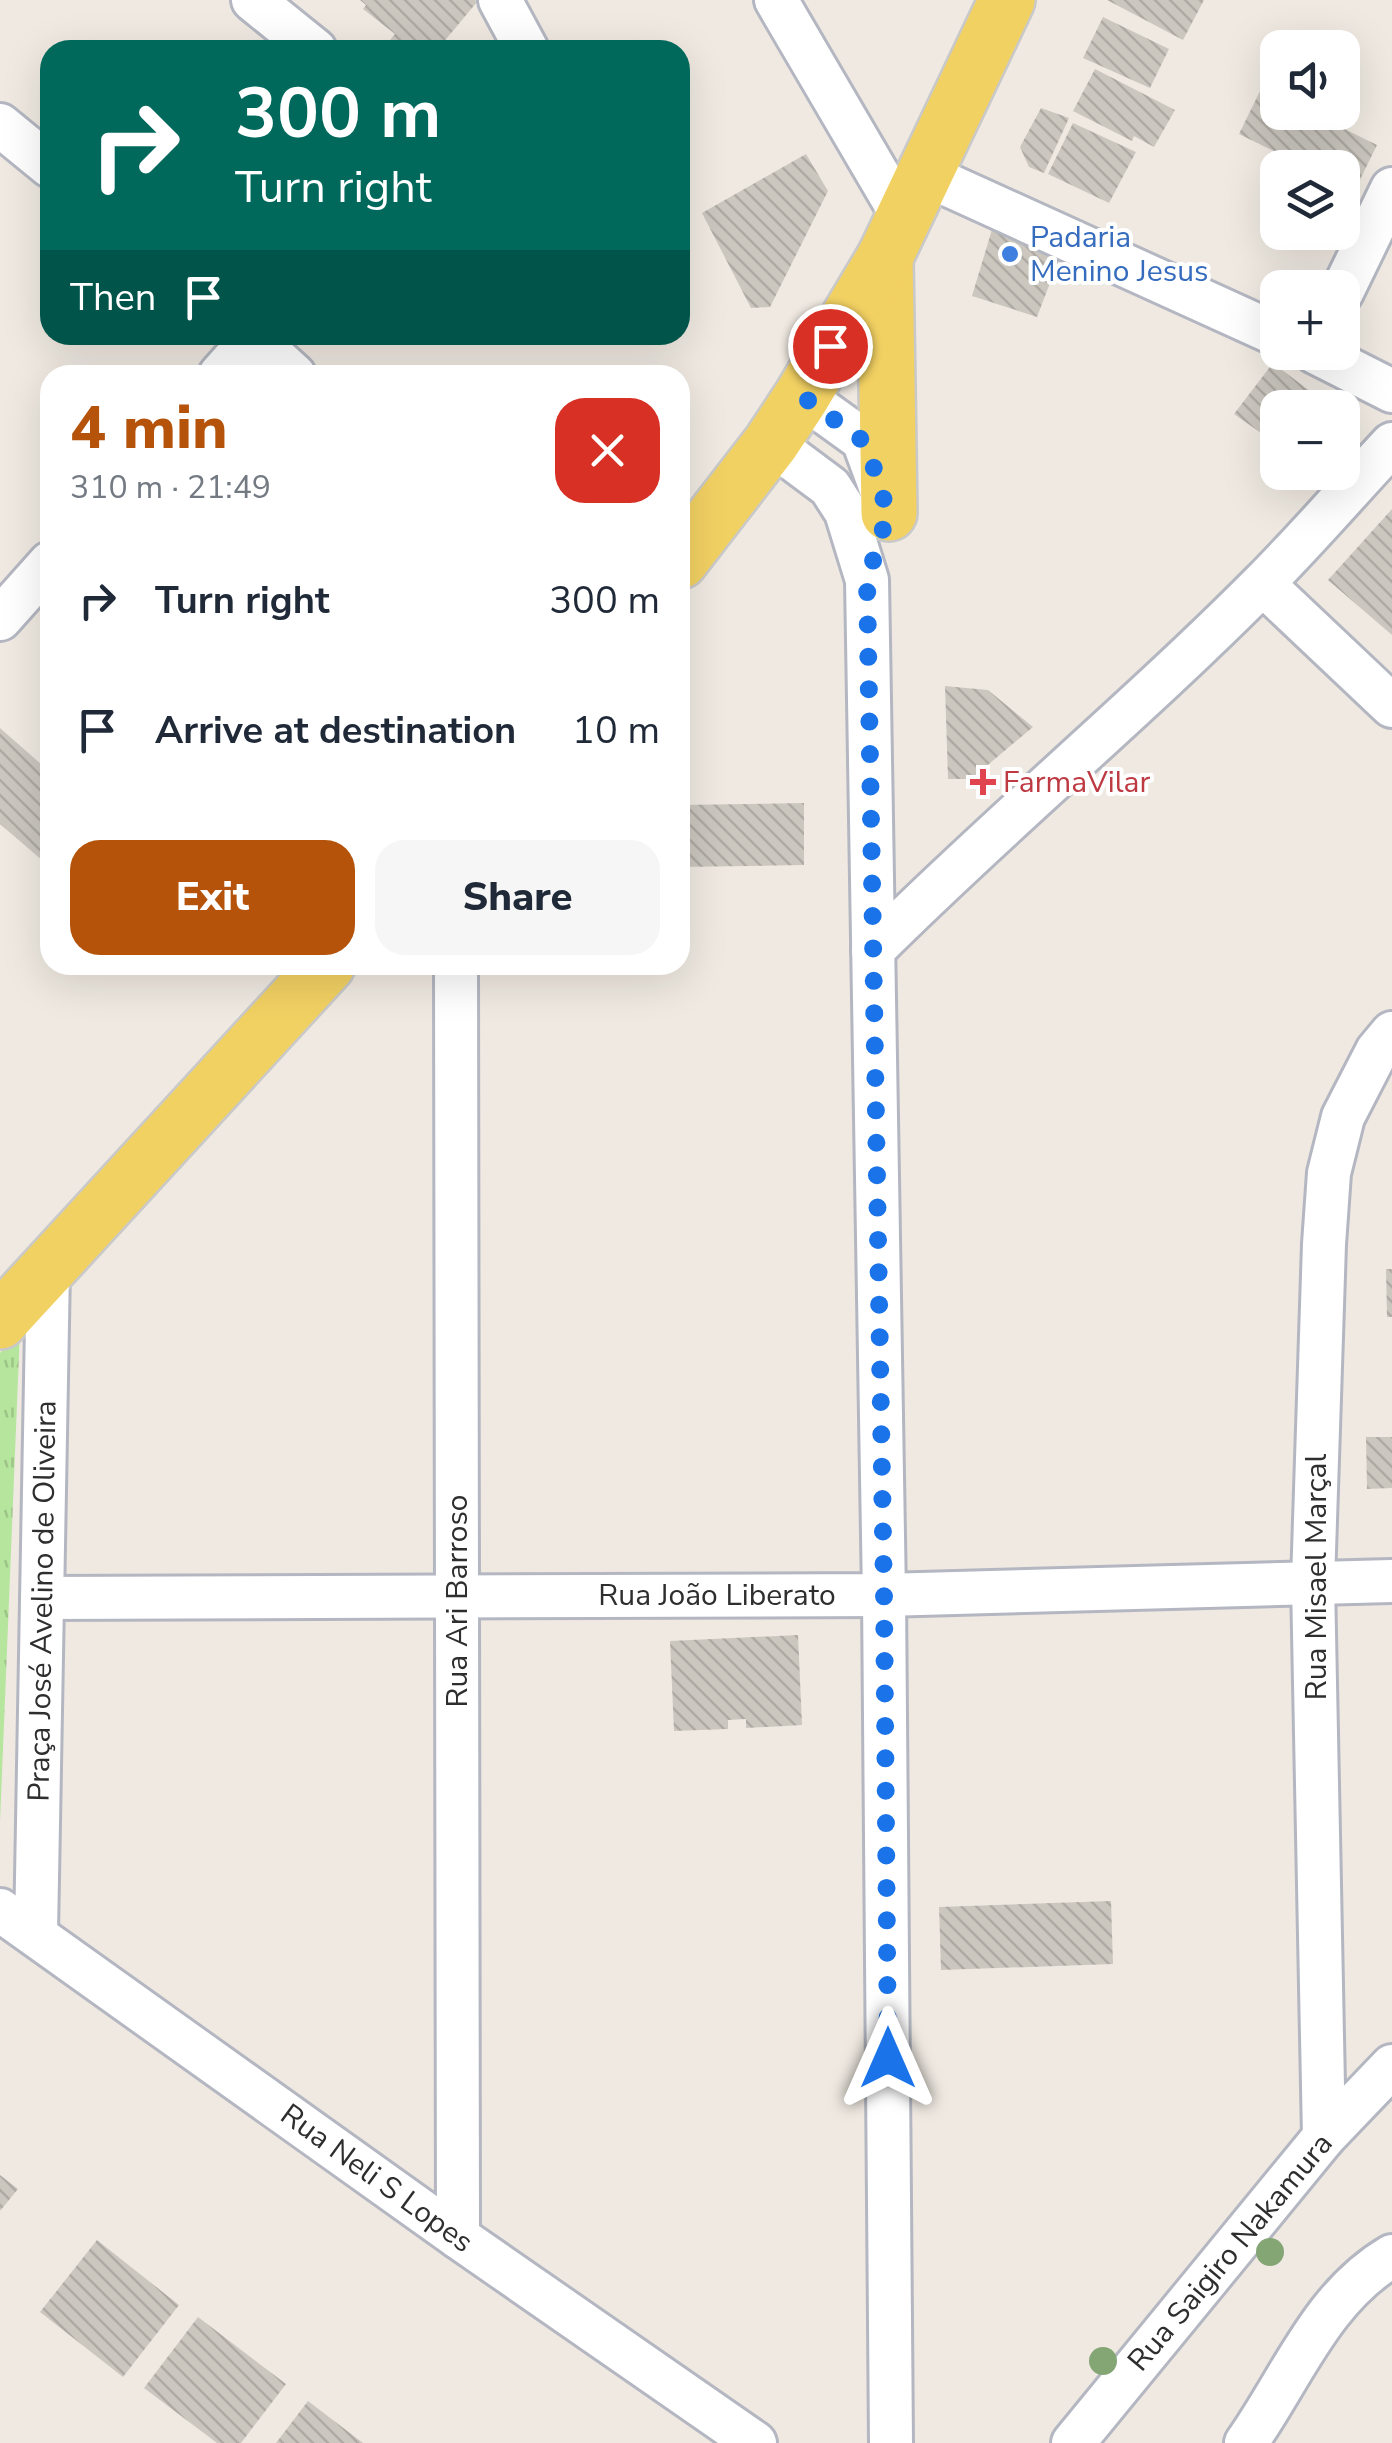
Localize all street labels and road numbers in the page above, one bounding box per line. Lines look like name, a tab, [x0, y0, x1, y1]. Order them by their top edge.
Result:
street label: Praça José Avelino de Oliveira	[19, 1400, 66, 1802]
street label: Rua Misael Marçal	[1296, 1454, 1337, 1700]
street label: Rua Ari Barroso	[437, 1494, 478, 1708]
street label: Rua João Liberato	[598, 1575, 836, 1616]
street label: Rua Neli S Lopes	[272, 2094, 481, 2262]
street label: Rua Saigiro Nakamura	[1119, 2125, 1342, 2380]

